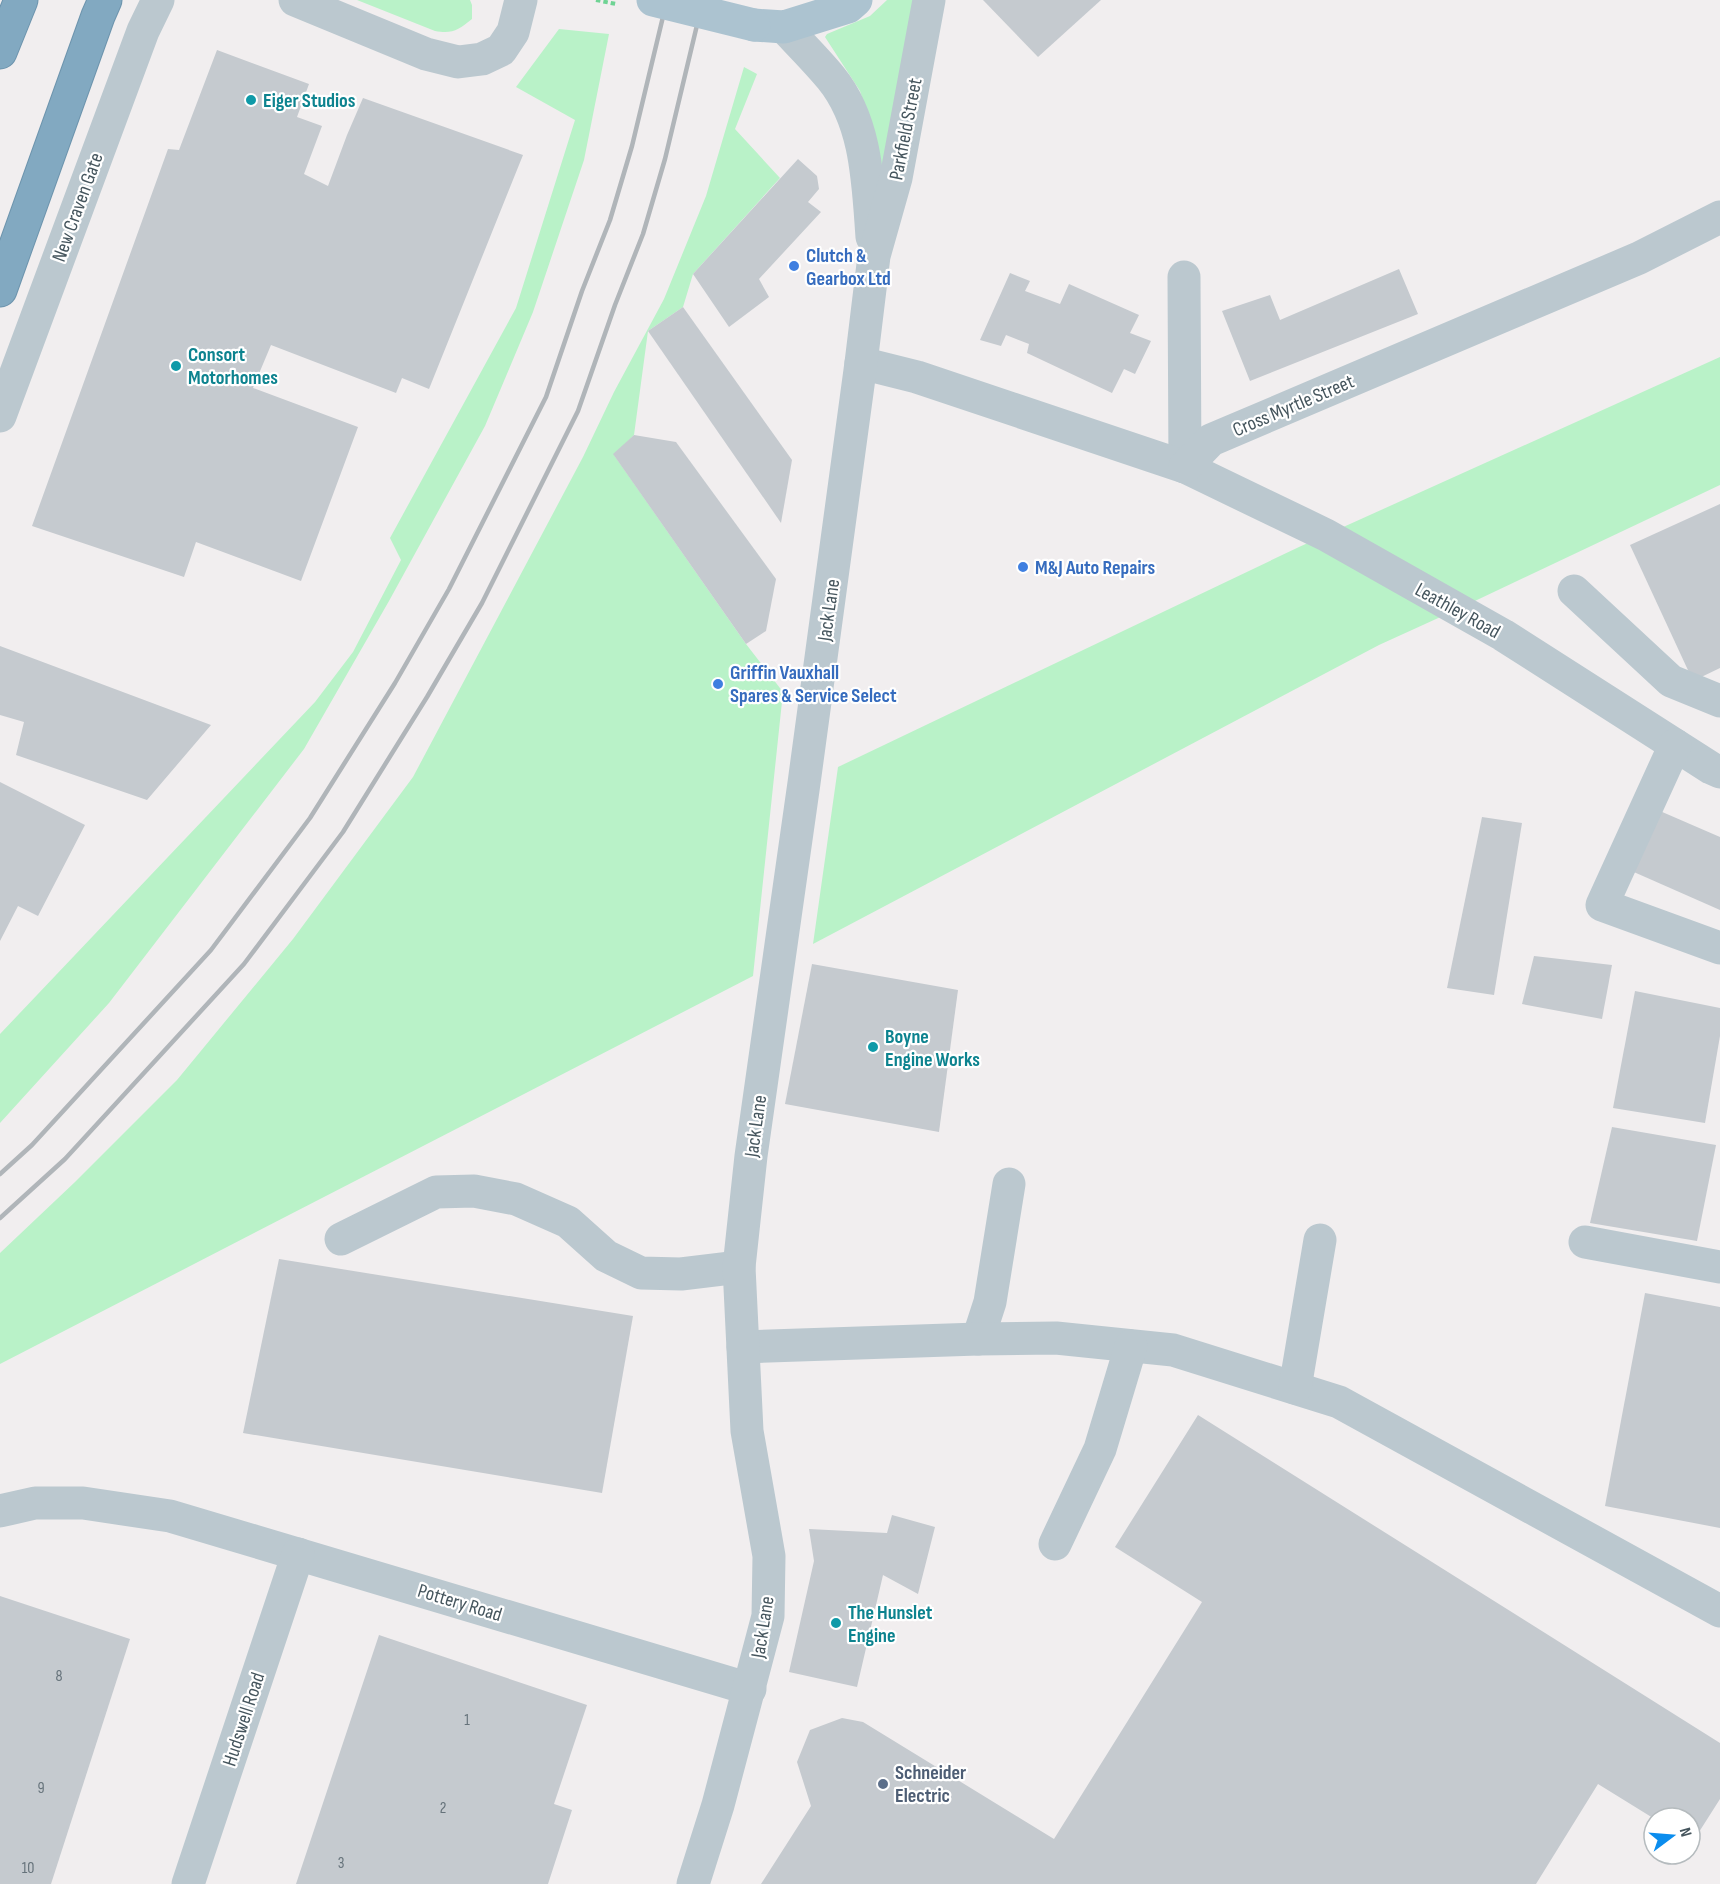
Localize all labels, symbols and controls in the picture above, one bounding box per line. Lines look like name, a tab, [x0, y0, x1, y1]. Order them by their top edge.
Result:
street label: Parkfield Street	[884, 76, 928, 182]
place label: Eiger Studios	[263, 89, 356, 113]
marker: Eiger Studios	[244, 93, 258, 107]
street label: New Craven Gate	[47, 150, 109, 265]
place label: Clutch & Gearbox Ltd	[806, 244, 891, 291]
marker: Clutch & Gearbox Ltd	[787, 259, 801, 273]
place label: Consort Motorhomes	[188, 343, 278, 390]
marker: Consort Motorhomes	[169, 359, 183, 373]
street label: Cross Myrtle Street	[1229, 370, 1358, 442]
place label: M&J Auto Repairs	[1035, 556, 1155, 580]
marker: M&J Auto Repairs	[1016, 560, 1030, 574]
street label: Jack Lane	[813, 578, 845, 644]
street label: Leathley Road	[1411, 578, 1504, 644]
place label: Griffin Vauxhall Spares & Service Select	[730, 661, 897, 708]
marker: Griffin Vauxhall Spares & Service Select	[711, 677, 725, 691]
place label: Boyne Engine Works	[885, 1025, 980, 1072]
marker: Boyne Engine Works	[866, 1040, 880, 1054]
street label: Jack Lane	[740, 1094, 772, 1160]
street label: Pottery Road	[415, 1579, 505, 1627]
street label: Jack Lane	[746, 1594, 780, 1661]
place label: The Hunslet Engine	[848, 1601, 933, 1648]
marker: The Hunslet Engine	[829, 1616, 843, 1630]
house number: 8	[55, 1667, 63, 1686]
street label: Hudswell Road	[218, 1669, 270, 1769]
house number: 1	[464, 1711, 470, 1730]
place label: Schneider Electric	[895, 1761, 966, 1808]
marker: Schneider Electric	[876, 1777, 890, 1791]
house number: 9	[37, 1779, 45, 1798]
house number: 2	[440, 1799, 446, 1818]
north arrow	[1642, 1806, 1702, 1866]
text: N	[1675, 1826, 1695, 1839]
house number: 3	[338, 1854, 344, 1873]
house number: 10	[22, 1859, 34, 1878]

